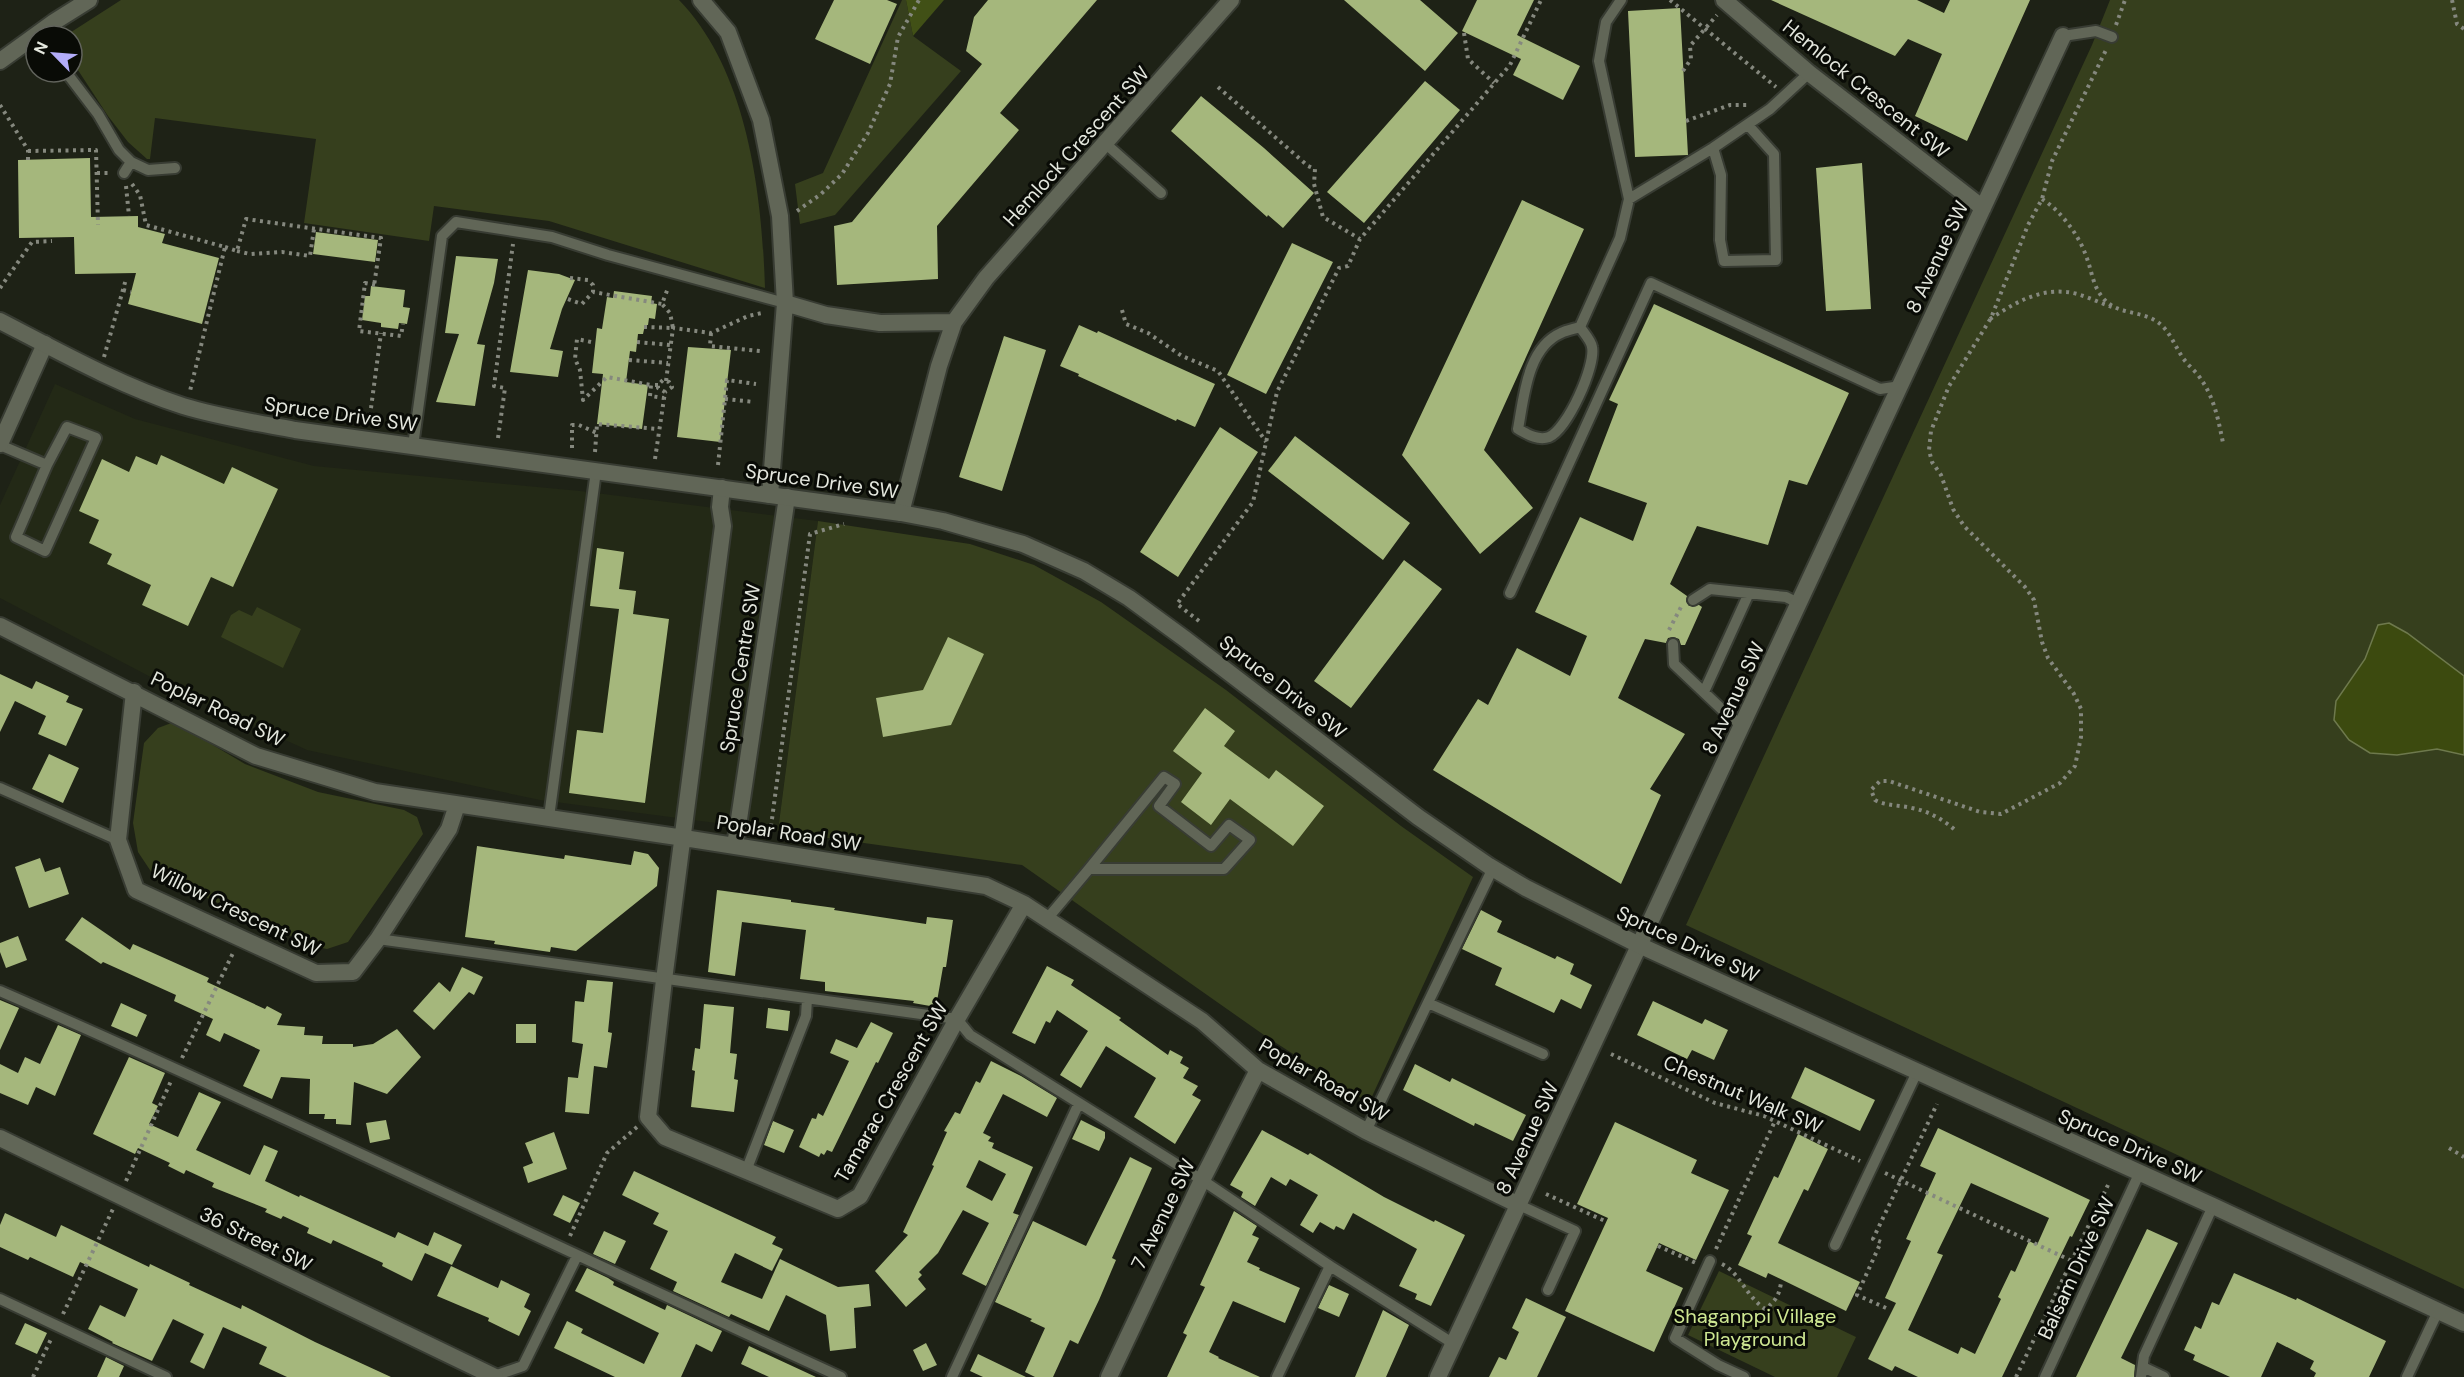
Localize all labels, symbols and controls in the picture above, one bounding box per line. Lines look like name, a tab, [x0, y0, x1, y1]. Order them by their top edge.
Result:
street label: Hemlock Crescent SW	[1777, 14, 1955, 164]
north arrow	[24, 24, 84, 84]
text: N	[29, 38, 53, 58]
street label: Hemlock Crescent SW	[997, 60, 1155, 232]
street label: 8 Avenue SW	[1900, 196, 1974, 318]
street label: Spruce Drive SW	[263, 390, 419, 438]
street label: Spruce Drive SW	[744, 457, 900, 505]
street label: Spruce Centre SW	[714, 582, 766, 754]
street label: Spruce Drive SW	[1214, 629, 1352, 745]
street label: 8 Avenue SW	[1696, 637, 1770, 759]
street label: Poplar Road SW	[147, 665, 289, 753]
street label: Poplar Road SW	[715, 809, 863, 857]
street label: Willow Crescent SW	[147, 858, 325, 962]
street label: Spruce Drive SW	[1613, 900, 1763, 988]
street label: Tamarac Crescent SW	[828, 997, 954, 1187]
street label: Poplar Road SW	[1254, 1032, 1394, 1128]
street label: Chestnut Walk SW	[1659, 1049, 1827, 1139]
street label: 8 Avenue SW	[1490, 1077, 1564, 1199]
street label: Spruce Drive SW	[2054, 1103, 2206, 1189]
street label: 7 Avenue SW	[1125, 1154, 1201, 1274]
street label: Balsam Drive SW	[2032, 1192, 2120, 1344]
street label: 36 Street SW	[195, 1201, 317, 1277]
park label: Shaganppi Village Playground	[1674, 1303, 1836, 1352]

